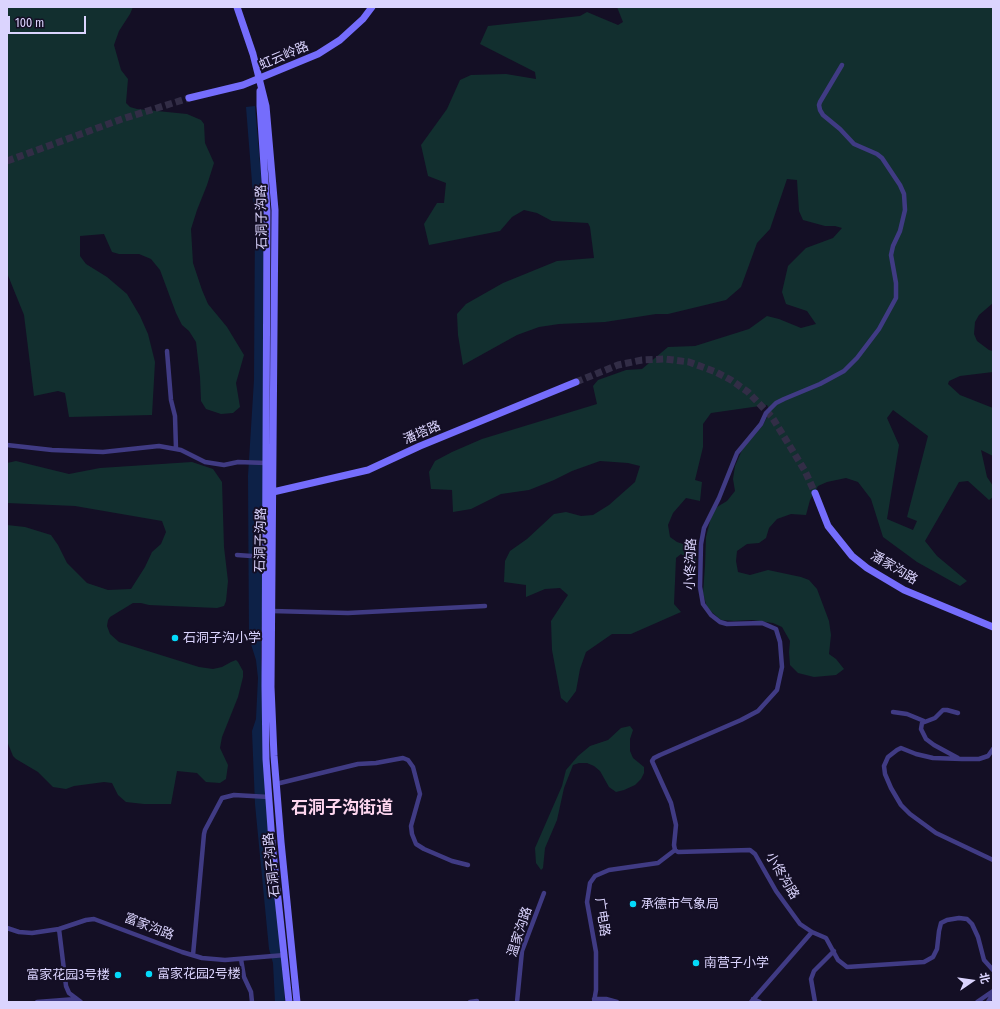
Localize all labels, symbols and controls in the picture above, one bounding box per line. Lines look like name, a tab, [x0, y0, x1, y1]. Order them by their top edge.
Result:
scale bar	[10, 8, 88, 34]
text: 100 m	[15, 16, 44, 30]
street label: 虹云岭路	[257, 39, 311, 73]
street label: 石洞子沟路	[254, 184, 270, 250]
street label: 潘塔路	[401, 418, 443, 448]
street label: 石洞子沟路	[253, 507, 269, 573]
street label: 小佟沟路	[682, 538, 700, 590]
street label: 潘家沟路	[868, 548, 920, 588]
place label: 石洞子沟小学	[183, 630, 261, 646]
marker: 石洞子沟小学	[170, 633, 180, 643]
district label: 石洞子沟街道	[291, 798, 393, 818]
street label: 石洞子沟路	[261, 832, 283, 898]
street label: 小佟沟路	[762, 850, 802, 902]
place label: 承德市气象局	[641, 896, 719, 912]
street label: 广电路	[592, 897, 612, 937]
marker: 承德市气象局	[628, 899, 638, 909]
street label: 温家沟路	[505, 905, 535, 959]
street label: 富家沟路	[122, 910, 176, 944]
place label: 南营子小学	[704, 955, 769, 971]
marker: 南营子小学	[691, 958, 701, 968]
north arrow	[952, 961, 992, 1001]
place label: 富家花园2号楼	[157, 966, 241, 982]
place label: 富家花园3号楼	[26, 967, 110, 983]
marker: 富家花园2号楼	[144, 969, 154, 979]
marker: 富家花园3号楼	[113, 970, 123, 980]
text: 北	[977, 971, 992, 985]

